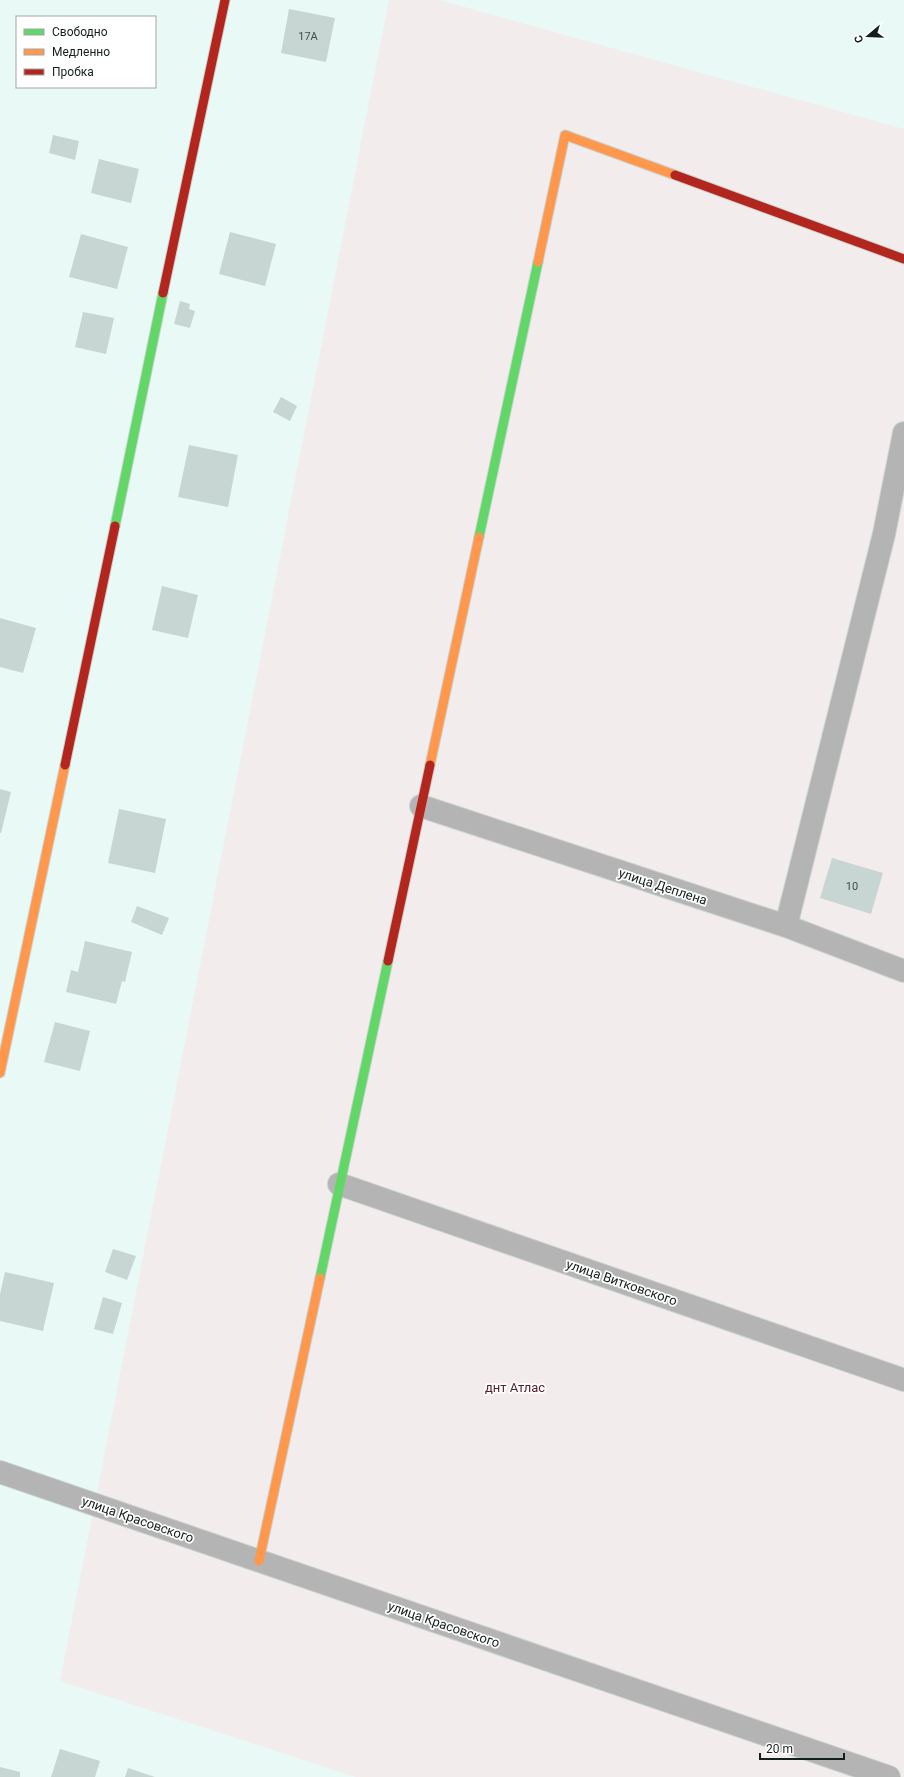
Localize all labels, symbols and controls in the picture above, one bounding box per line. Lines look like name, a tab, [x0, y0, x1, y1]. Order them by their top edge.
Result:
legend	[16, 16, 156, 88]
north arrow	[848, 16, 888, 56]
text: Свободно	[52, 25, 108, 39]
house number: 17А	[298, 30, 319, 43]
text: С	[852, 34, 866, 45]
text: Медленно	[52, 45, 110, 59]
text: Пробка	[52, 65, 94, 79]
street label: улица Деплена	[617, 865, 709, 908]
house number: 10	[846, 880, 858, 893]
street label: улица Витковского	[564, 1256, 679, 1309]
park label: днт Атлас	[485, 1380, 545, 1395]
street label: улица Красовского	[80, 1493, 196, 1546]
street label: улица Красовского	[386, 1598, 502, 1651]
scale bar	[760, 1735, 844, 1761]
text: 20 m	[766, 1742, 793, 1756]

